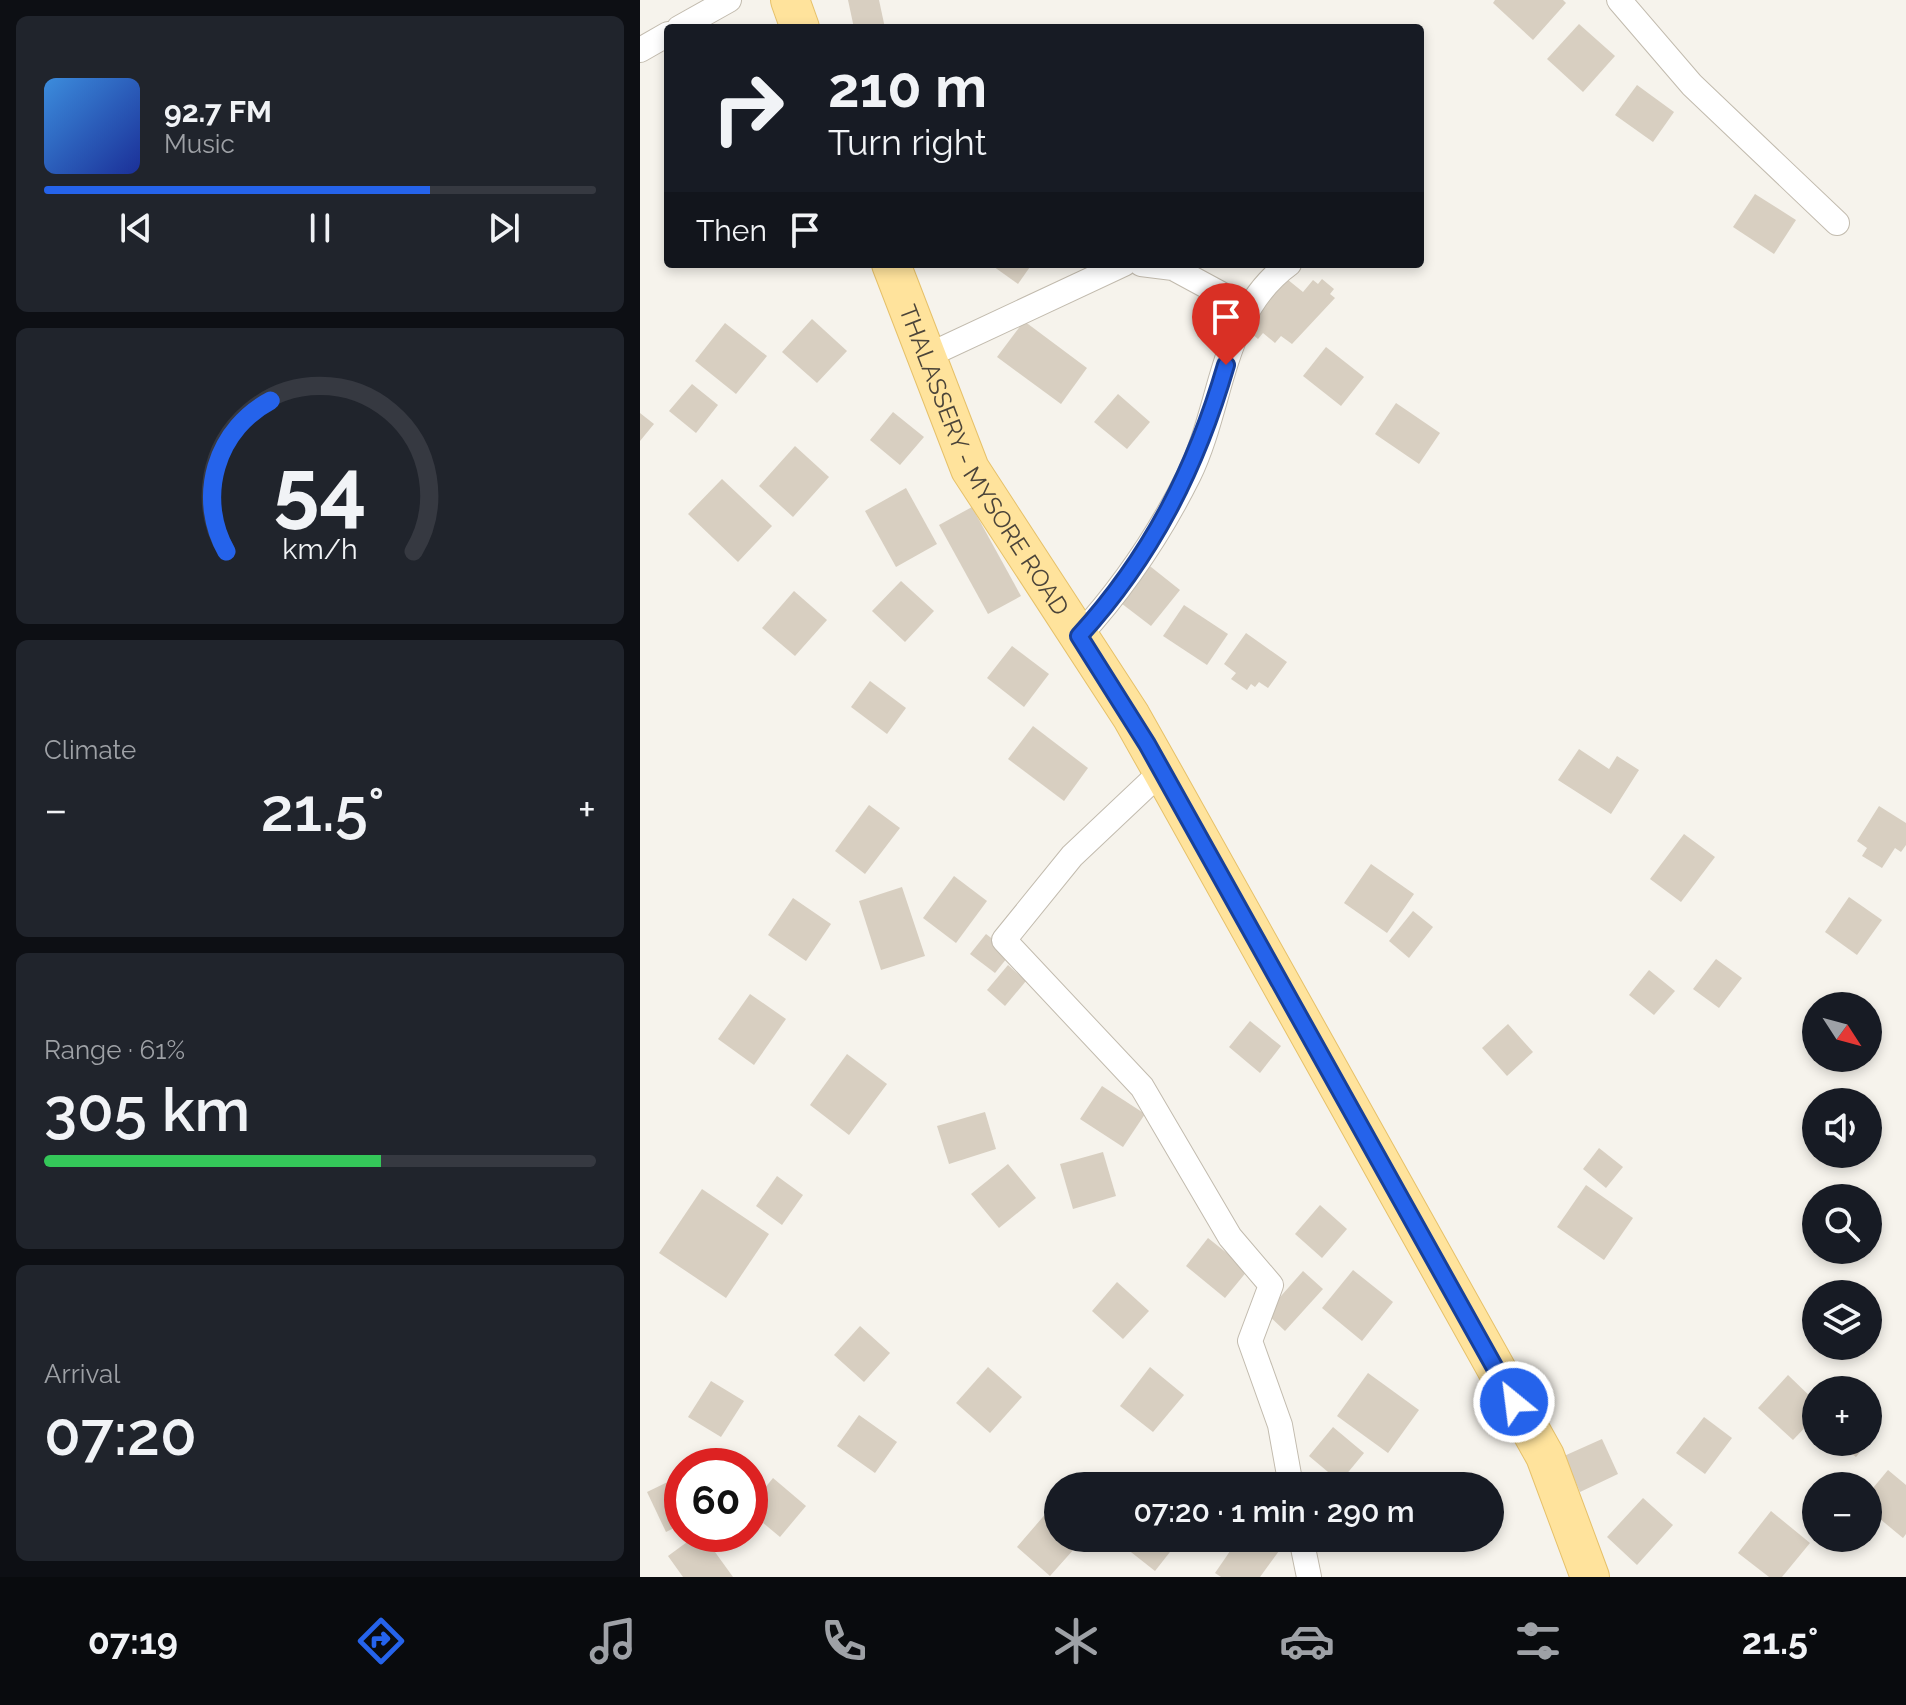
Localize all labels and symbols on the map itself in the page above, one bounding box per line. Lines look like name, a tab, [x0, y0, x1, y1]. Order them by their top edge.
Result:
pin	[1192, 283, 1260, 365]
street label: THALASSERY - MYSORE ROAD	[894, 301, 1076, 621]
north arrow	[1802, 992, 1882, 1072]
position arrow	[1472, 1360, 1556, 1444]
speed limit sign: 60	[664, 1448, 768, 1552]

